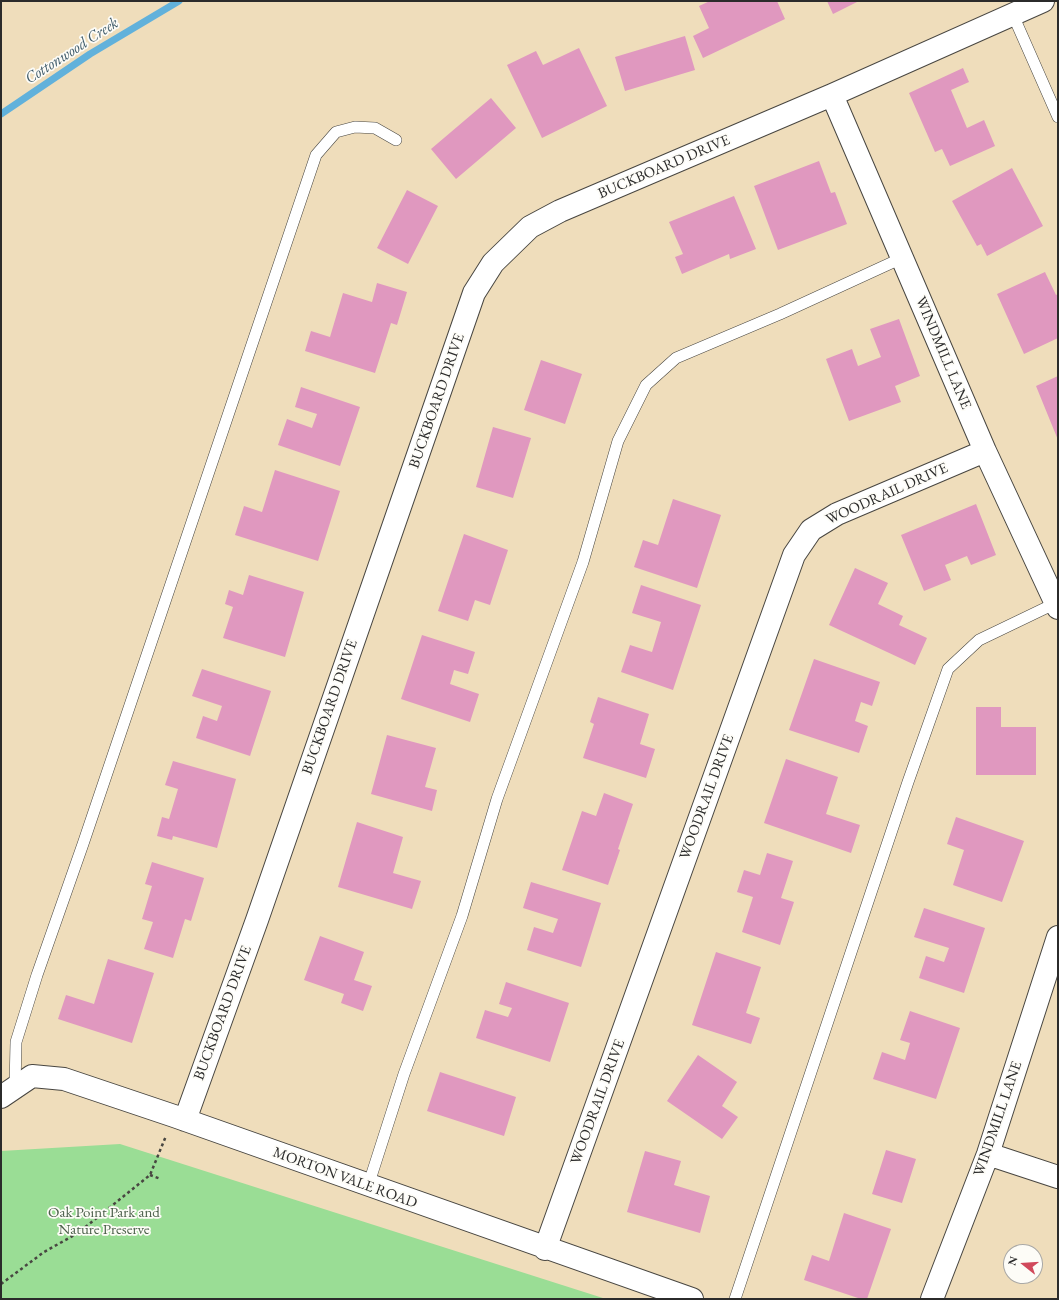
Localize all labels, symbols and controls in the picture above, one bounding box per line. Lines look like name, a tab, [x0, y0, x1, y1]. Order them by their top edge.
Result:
water label: Cottonwood Creek	[22, 14, 122, 88]
street label: BUCKBOARD DRIVE	[595, 131, 733, 203]
street label: WINDMILL LANE	[911, 294, 975, 412]
street label: BUCKBOARD DRIVE	[405, 331, 469, 471]
street label: WOODRAIL DRIVE	[823, 459, 951, 529]
street label: BUCKBOARD DRIVE	[298, 637, 362, 777]
street label: WOODRAIL DRIVE	[676, 732, 738, 862]
street label: BUCKBOARD DRIVE	[190, 943, 256, 1083]
street label: WOODRAIL DRIVE	[567, 1037, 629, 1167]
street label: WINDMILL LANE	[970, 1059, 1026, 1179]
street label: MORTON VALE ROAD	[270, 1143, 420, 1213]
park label: Oak Point Park and Nature Preserve	[48, 1204, 160, 1239]
north arrow	[1003, 1244, 1043, 1284]
text: N	[1004, 1254, 1020, 1267]

